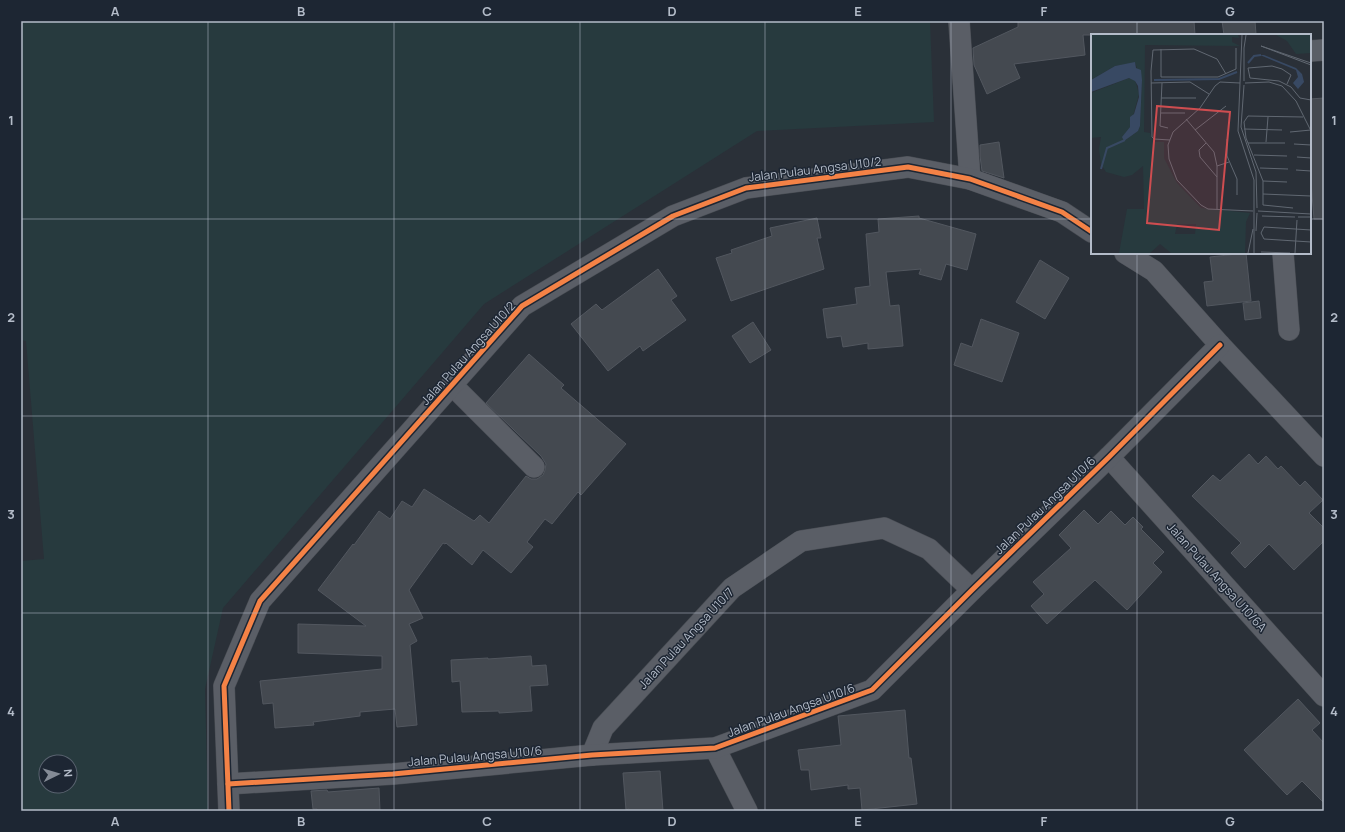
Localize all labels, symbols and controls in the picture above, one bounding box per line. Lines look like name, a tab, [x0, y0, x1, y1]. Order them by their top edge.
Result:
text: A	[111, 2, 120, 20]
text: B	[297, 2, 305, 20]
text: C	[482, 2, 492, 20]
text: D	[667, 2, 677, 20]
text: E	[854, 2, 862, 20]
text: F	[1041, 2, 1048, 20]
text: G	[1225, 2, 1235, 20]
inset map	[1091, 34, 1311, 254]
text: 1	[8, 111, 14, 129]
text: 1	[1331, 111, 1337, 129]
street label: Jalan Pulau Angsa U10/2	[748, 152, 883, 186]
street label: Jalan Pulau Angsa U10/2	[417, 298, 519, 408]
text: 2	[7, 308, 15, 326]
text: 2	[1330, 308, 1338, 326]
street label: Jalan Pulau Angsa U10/6	[991, 452, 1099, 558]
text: 3	[7, 505, 15, 523]
text: 3	[1330, 505, 1338, 523]
street label: Jalan Pulau Angsa U10/6A	[1163, 519, 1271, 636]
street label: Jalan Pulau Angsa U10/7	[634, 584, 738, 692]
street label: Jalan Pulau Angsa U10/6	[725, 679, 857, 741]
text: 4	[7, 702, 15, 720]
text: 4	[1330, 702, 1338, 720]
street label: Jalan Pulau Angsa U10/6	[407, 742, 543, 770]
north arrow	[38, 754, 78, 794]
text: N	[61, 768, 76, 778]
text: A	[111, 812, 120, 830]
text: B	[297, 812, 305, 830]
text: C	[482, 812, 492, 830]
text: D	[667, 812, 677, 830]
text: E	[854, 812, 862, 830]
text: F	[1041, 812, 1048, 830]
text: G	[1225, 812, 1235, 830]

